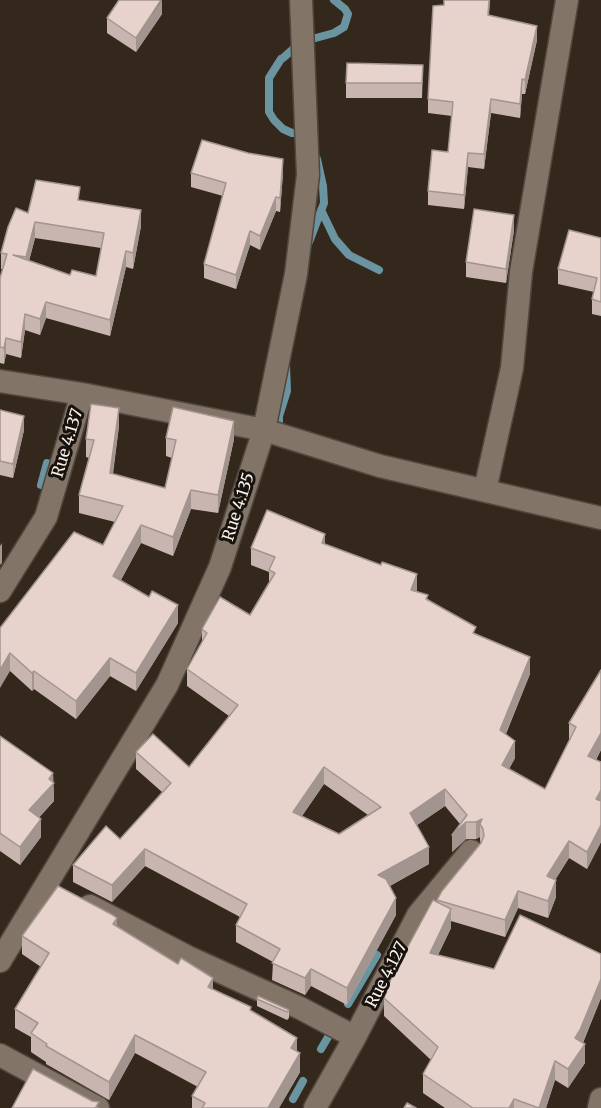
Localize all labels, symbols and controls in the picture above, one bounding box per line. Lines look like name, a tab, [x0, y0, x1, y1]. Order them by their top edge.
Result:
street label: Rue 4.137	[48, 406, 88, 480]
street label: Rue 4.135	[219, 470, 259, 544]
street label: Rue 4.127	[362, 939, 412, 1011]

